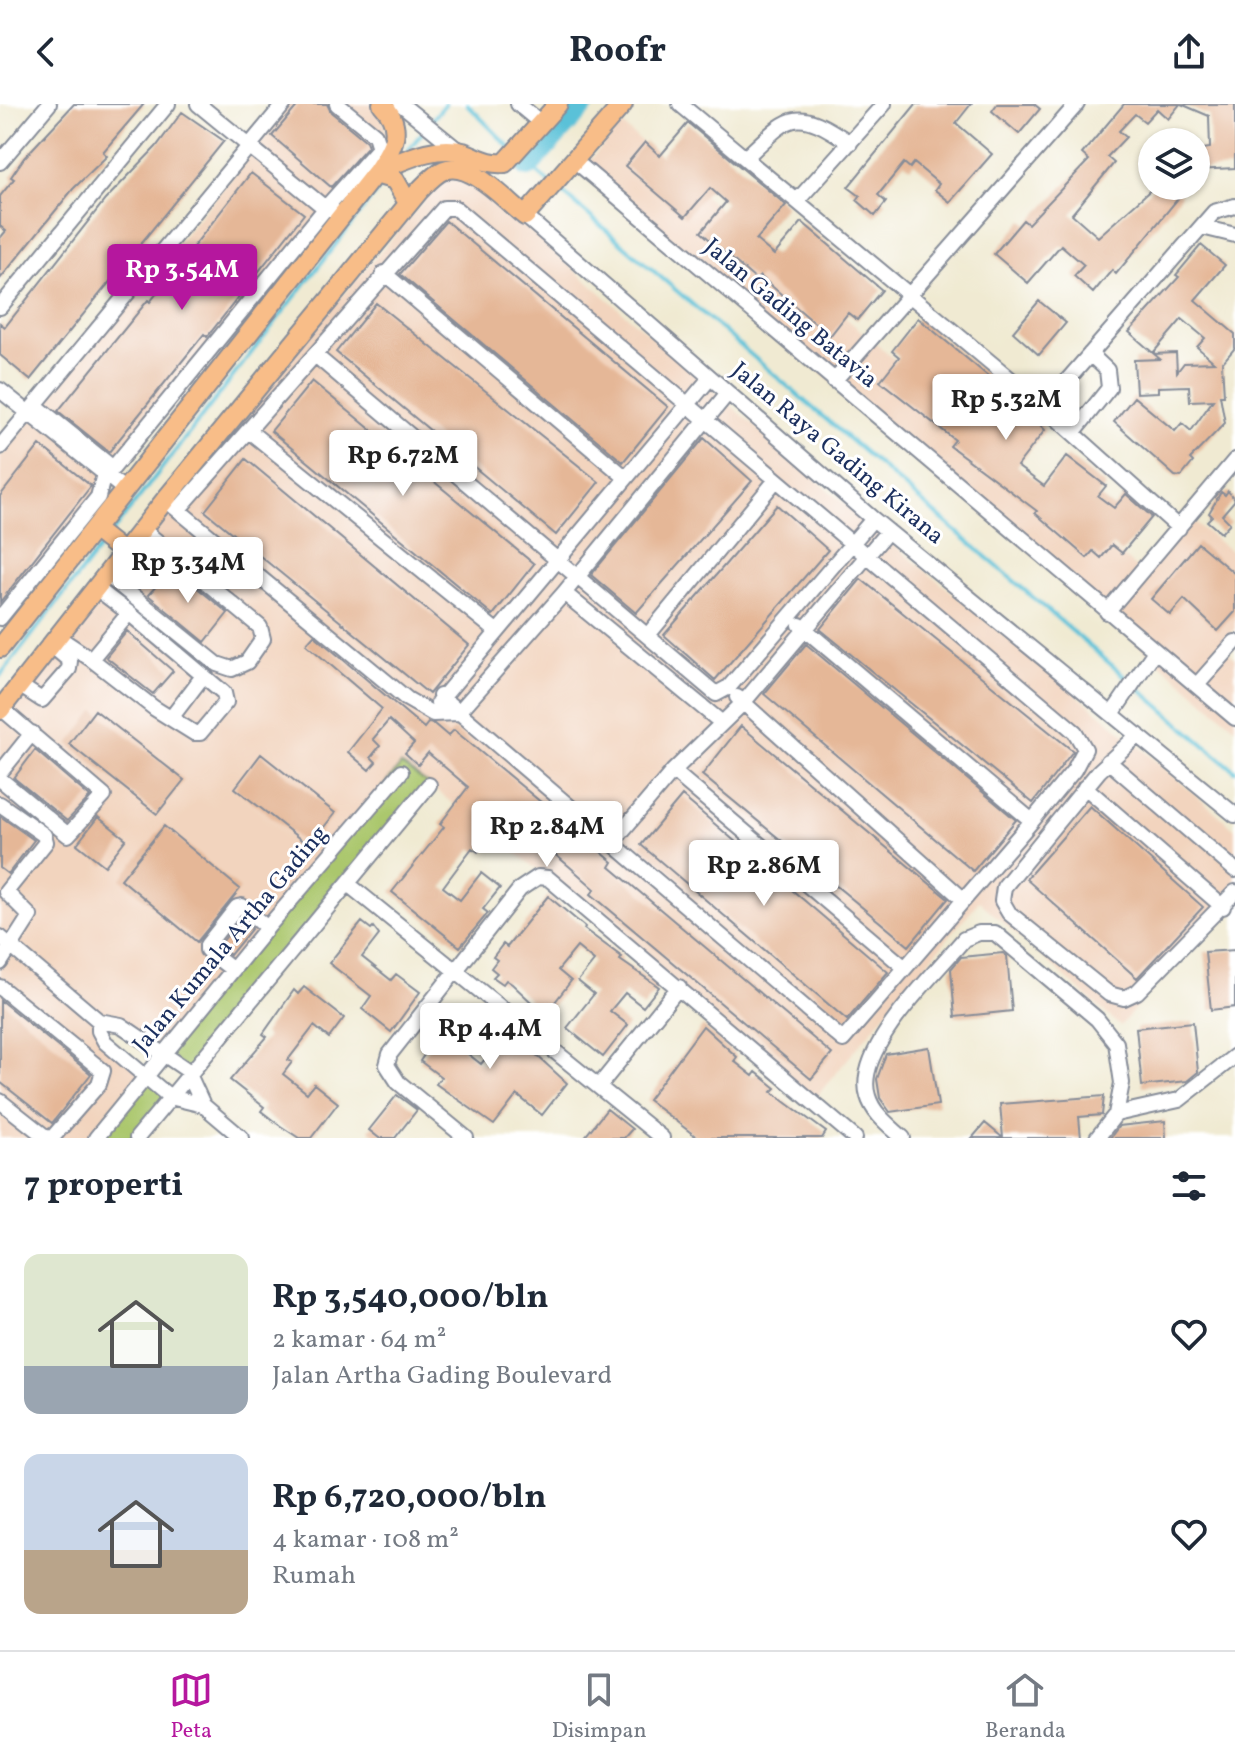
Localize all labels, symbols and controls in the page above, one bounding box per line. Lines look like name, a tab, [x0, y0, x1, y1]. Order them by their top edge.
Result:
text: Roofr	[569, 27, 666, 77]
icon: back	[24, 30, 68, 74]
icon: share	[1167, 30, 1211, 74]
map controls	[1138, 128, 1210, 200]
button: layers	[1138, 128, 1210, 200]
street label: Jalan Gading Batavia	[696, 231, 884, 397]
pin: Rp 3.54M	[99, 244, 265, 312]
text: Rp 3.54M	[125, 252, 239, 288]
street label: Jalan Raya Gading Kirana	[723, 355, 951, 553]
pin: Rp 5.32M	[923, 374, 1089, 442]
text: Rp 5.32M	[950, 382, 1062, 418]
pin: Rp 6.72M	[320, 430, 486, 498]
text: Rp 6.72M	[347, 438, 459, 474]
pin: Rp 3.34M	[105, 537, 271, 605]
text: Rp 3.34M	[131, 545, 245, 581]
pin: Rp 2.84M	[464, 801, 630, 869]
text: Rp 2.84M	[489, 809, 605, 845]
street label: Jalan Kumala Artha Gading	[125, 819, 337, 1061]
pin: Rp 2.86M	[681, 840, 847, 908]
text: Rp 2.86M	[707, 848, 821, 884]
pin: Rp 4.4M	[416, 1003, 564, 1071]
text: Rp 4.4M	[438, 1011, 542, 1047]
text: 7 properti	[24, 1163, 183, 1210]
icon: filters	[1167, 1164, 1211, 1208]
text: Rp 3,540,000/bln	[272, 1275, 549, 1322]
icon: home	[88, 1286, 184, 1382]
icon: heart	[1167, 1312, 1211, 1356]
text: 2 kamar · 64 m²	[272, 1322, 446, 1358]
text: Jalan Artha Gading Boulevard	[272, 1358, 612, 1394]
text: Rp 6,720,000/bln	[272, 1475, 547, 1522]
icon: home	[88, 1486, 184, 1582]
icon: heart	[1167, 1512, 1211, 1556]
text: 4 kamar · 108 m²	[272, 1522, 459, 1558]
text: Rumah	[272, 1558, 356, 1594]
tab: Peta	[169, 1668, 213, 1747]
tab: Disimpan	[552, 1668, 647, 1747]
tab: Beranda	[985, 1668, 1066, 1747]

